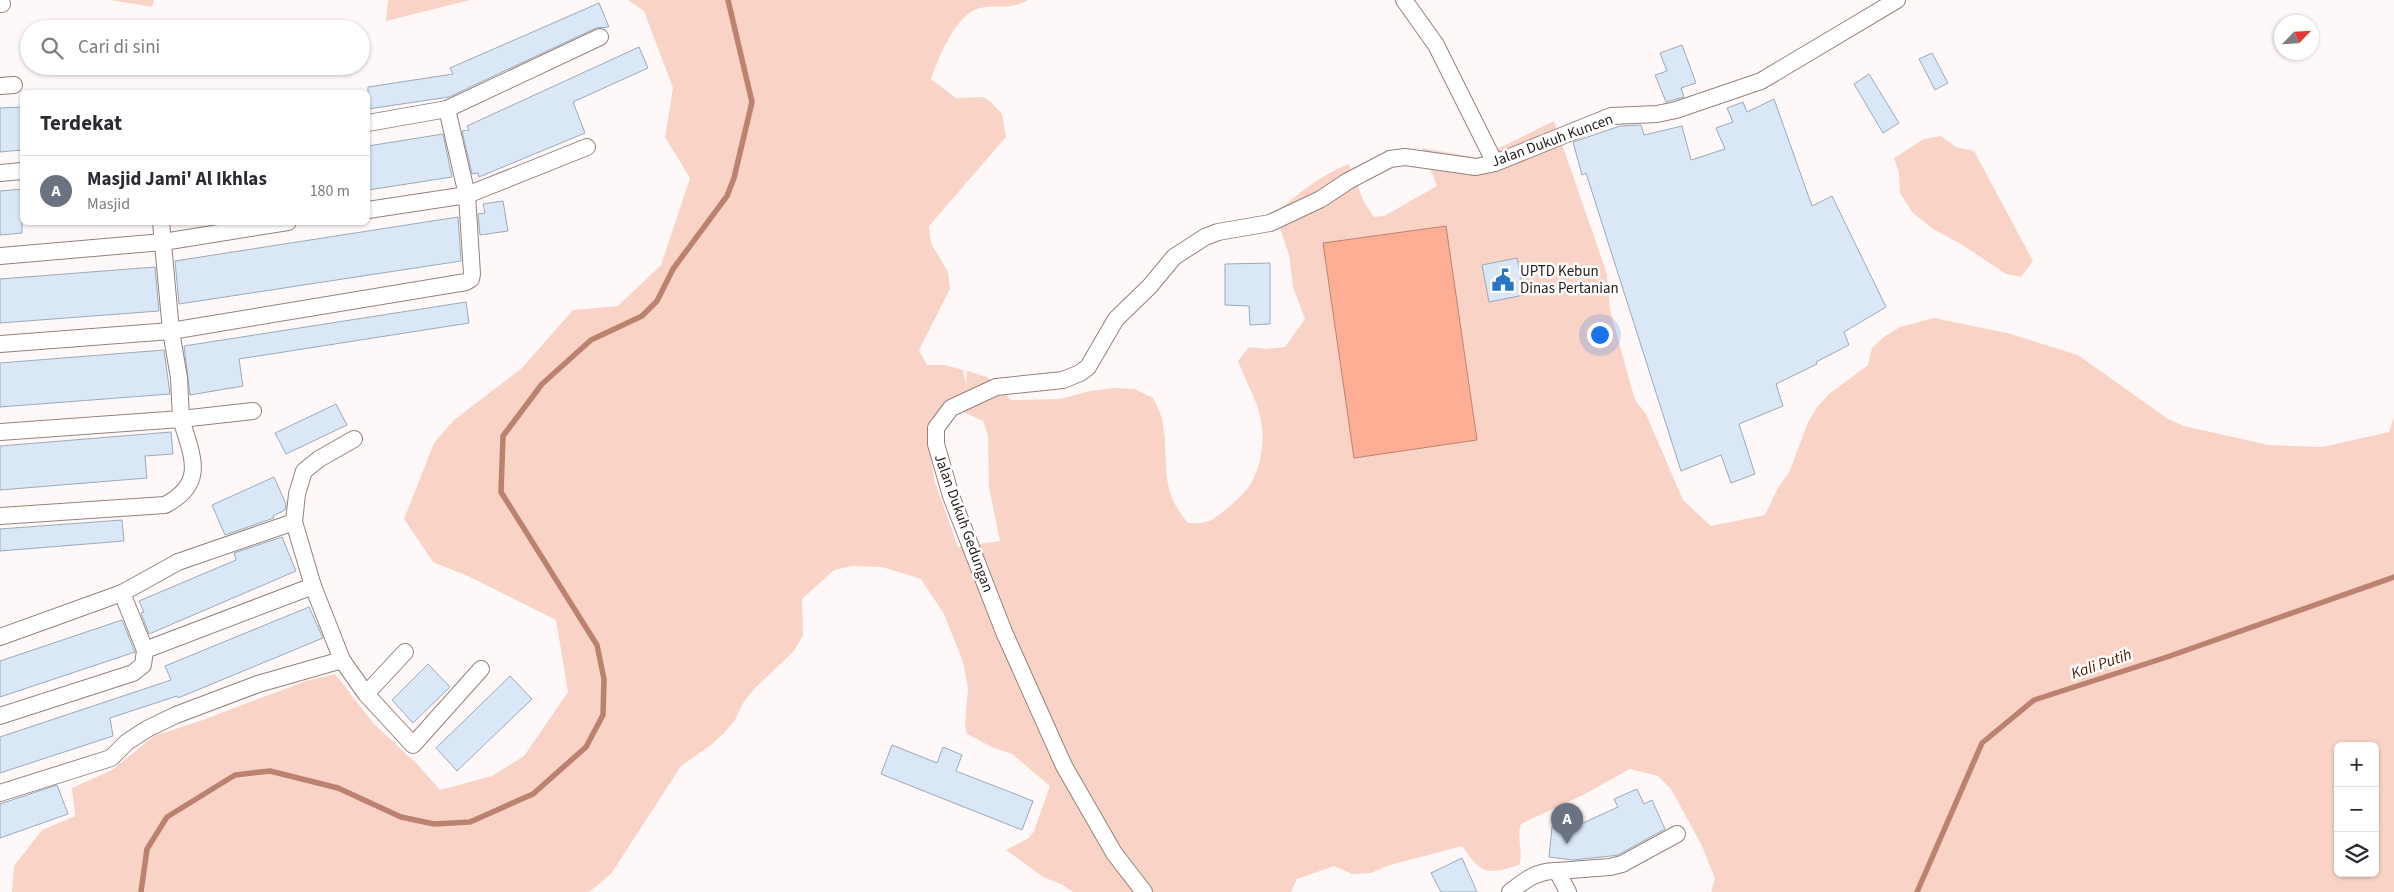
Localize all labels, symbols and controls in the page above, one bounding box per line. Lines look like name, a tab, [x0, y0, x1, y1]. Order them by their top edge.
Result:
north arrow	[2274, 15, 2319, 60]
search box	[20, 20, 370, 75]
icon: search	[38, 34, 66, 62]
text: Cari di sini	[78, 34, 160, 61]
text: Terdekat	[40, 108, 122, 138]
street label: Jalan Dukuh Kuncen	[1488, 109, 1616, 172]
text: Masjid Jami' Al Ikhlas	[87, 166, 267, 193]
text: A	[51, 180, 61, 202]
text: 180 m	[310, 180, 350, 202]
text: Masjid	[87, 193, 130, 215]
place label: UPTD Kebun Dinas Pertanian	[1520, 261, 1619, 299]
public building icon: UPTD Kebun Dinas Pertanian	[1490, 267, 1516, 293]
your location	[1587, 322, 1613, 348]
street label: Jalan Dukuh Gedungan	[929, 451, 998, 595]
water label: Kali Putih	[2068, 643, 2135, 685]
map controls	[2334, 742, 2379, 877]
button: +	[2334, 742, 2379, 787]
button: −	[2334, 787, 2379, 832]
pin: A	[1551, 803, 1583, 844]
button: layers	[2334, 832, 2379, 877]

